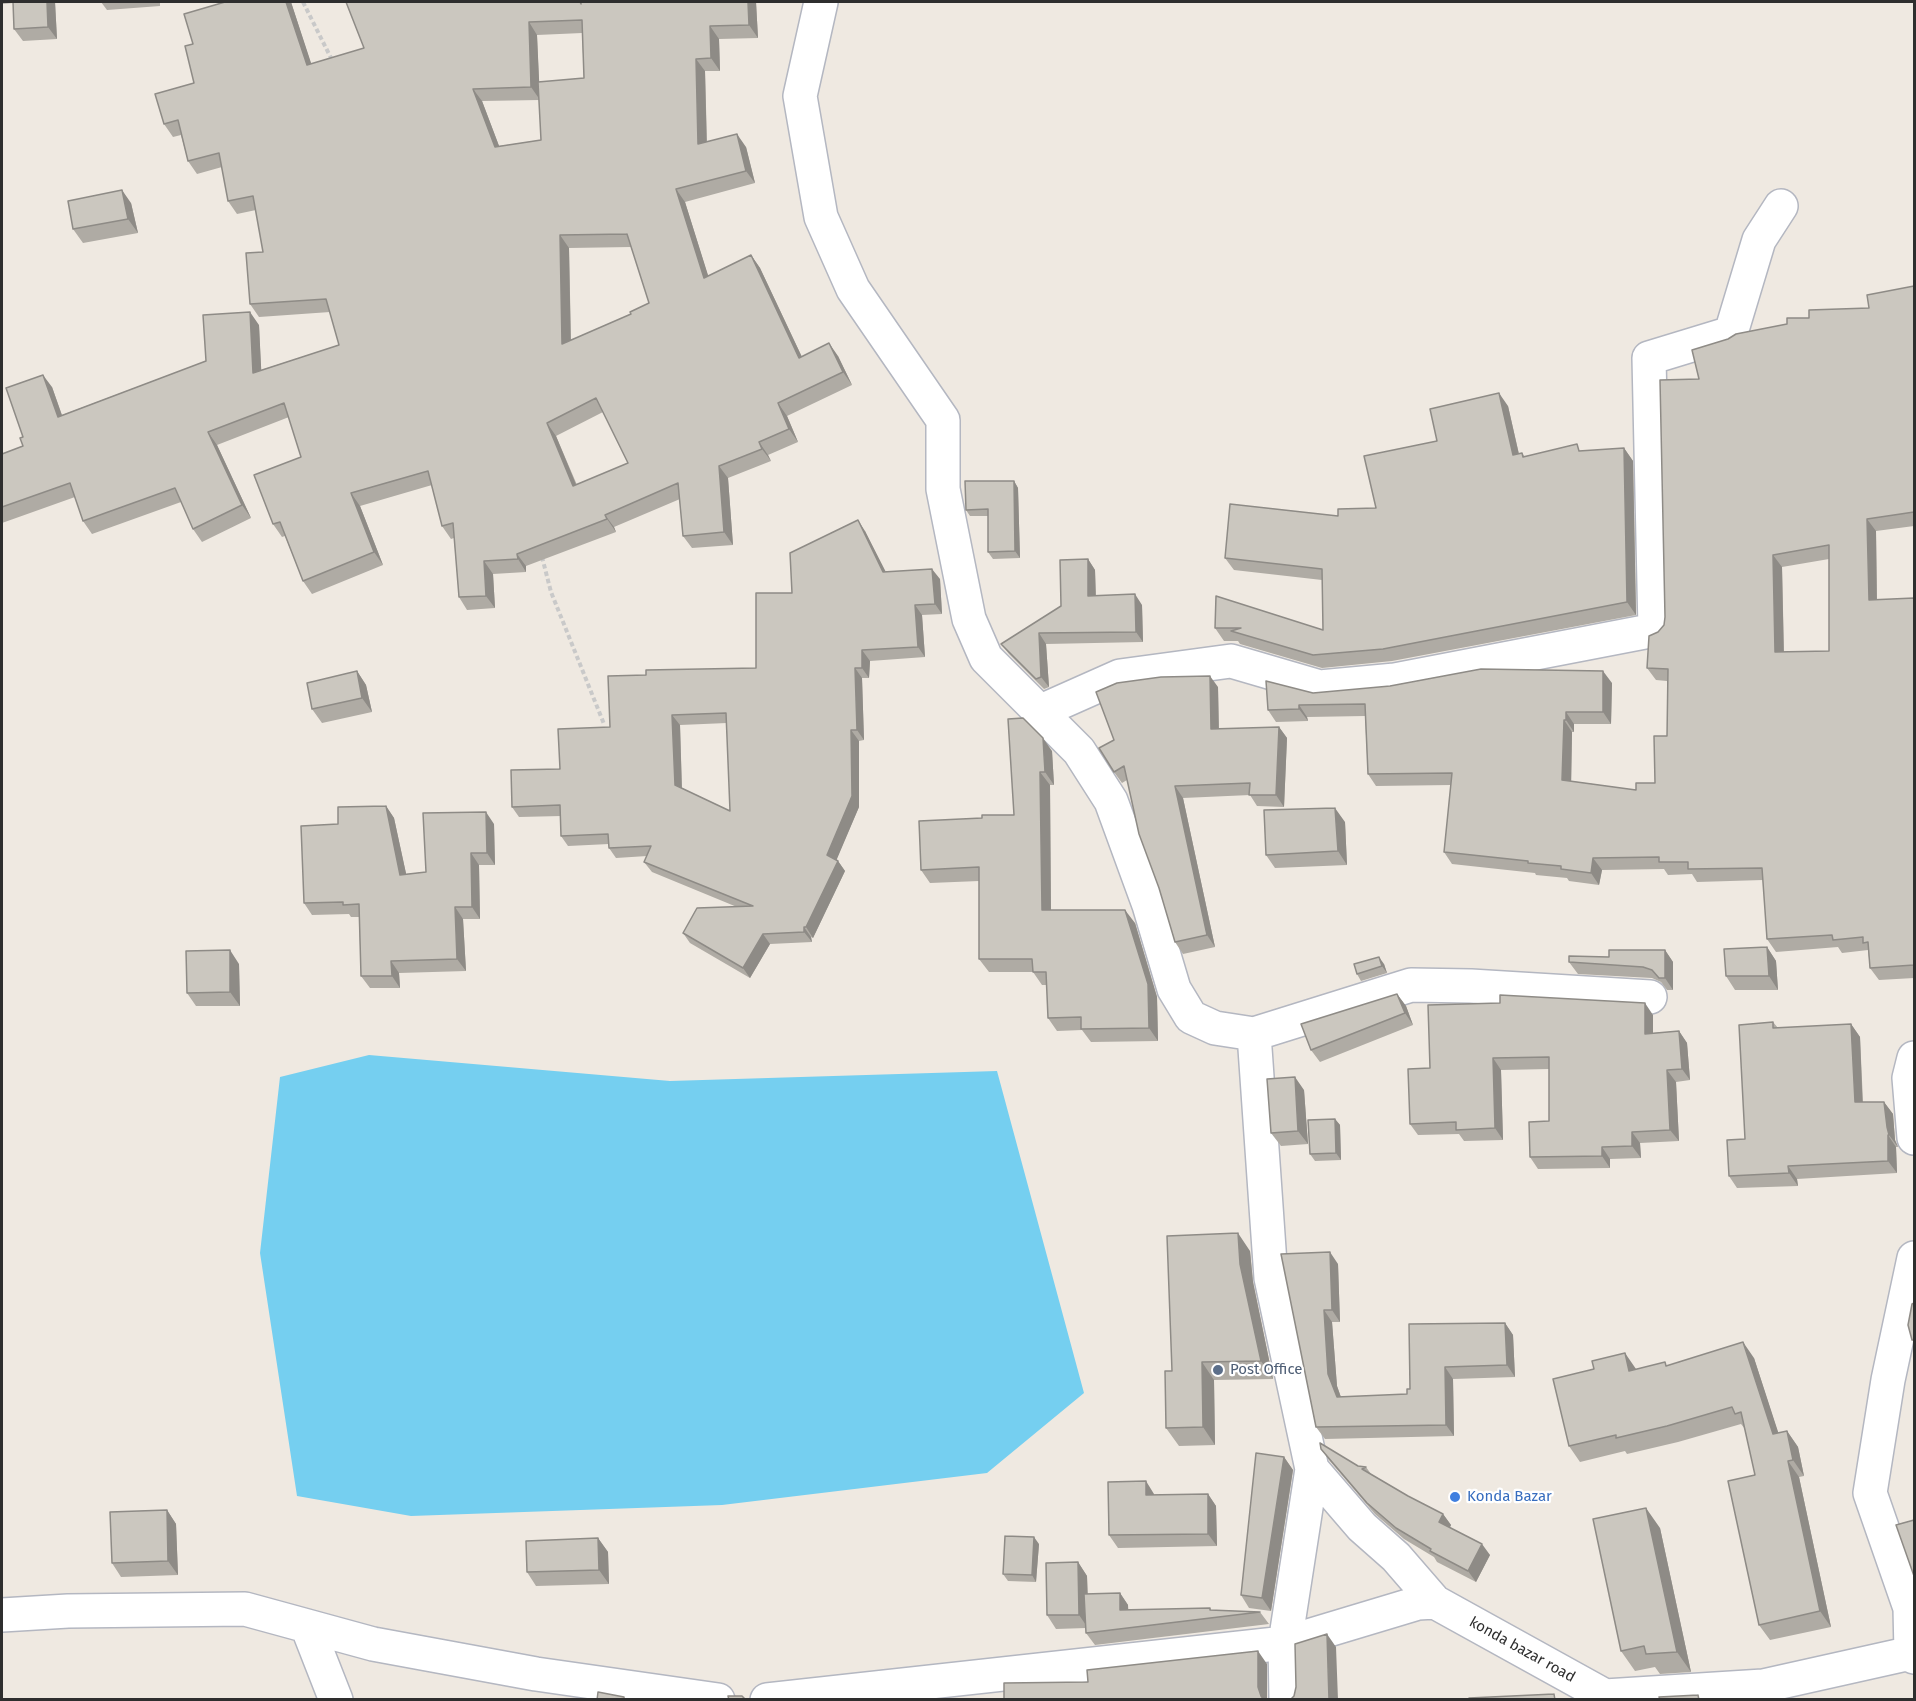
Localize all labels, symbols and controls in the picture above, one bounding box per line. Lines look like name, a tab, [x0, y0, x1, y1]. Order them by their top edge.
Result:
place label: Post Office	[1230, 1361, 1302, 1379]
marker: Post Office	[1211, 1363, 1225, 1377]
place label: Konda Bazar	[1467, 1488, 1552, 1506]
marker: Konda Bazar	[1448, 1490, 1462, 1504]
street label: konda bazar road	[1466, 1613, 1578, 1687]

